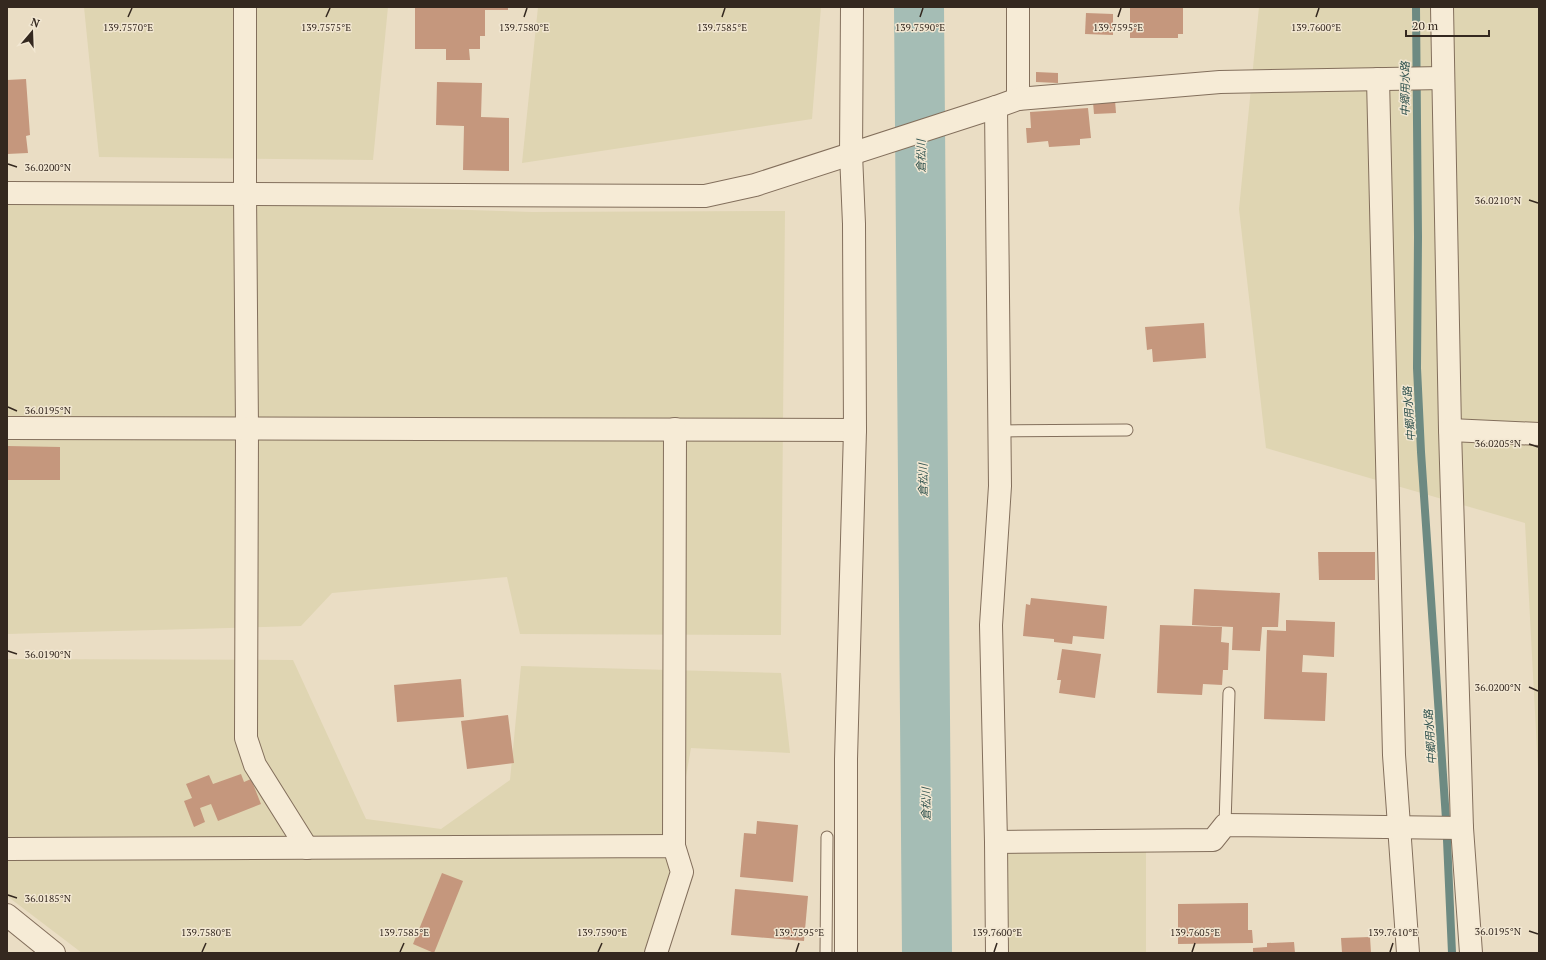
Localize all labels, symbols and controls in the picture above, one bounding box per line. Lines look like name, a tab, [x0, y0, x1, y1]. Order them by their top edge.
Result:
north arrow	[12, 12, 52, 52]
scale bar	[1406, 12, 1489, 38]
text: N	[29, 15, 42, 31]
text: 20 m	[1412, 18, 1439, 33]
text: 139.7570°E	[103, 21, 153, 34]
text: 139.7575°E	[301, 21, 351, 34]
text: 139.7580°E	[499, 21, 549, 34]
text: 139.7585°E	[697, 21, 747, 34]
text: 139.7590°E	[895, 21, 945, 34]
text: 139.7595°E	[1093, 21, 1143, 34]
text: 139.7600°E	[1291, 21, 1341, 34]
water label: 中郷用水路	[1398, 61, 1412, 117]
water label: 倉松川	[914, 139, 928, 173]
text: 36.0200°N	[25, 161, 72, 174]
text: 36.0210°N	[1475, 194, 1522, 207]
water label: 中郷用水路	[1400, 385, 1418, 442]
text: 36.0195°N	[25, 404, 72, 417]
text: 36.0205°N	[1475, 437, 1522, 450]
water label: 倉松川	[916, 463, 930, 497]
text: 36.0190°N	[25, 648, 72, 661]
text: 36.0200°N	[1475, 681, 1522, 694]
water label: 中郷用水路	[1421, 708, 1439, 765]
water label: 倉松川	[919, 787, 933, 821]
text: 36.0185°N	[25, 892, 72, 905]
text: 36.0195°N	[1475, 925, 1522, 938]
text: 139.7580°E	[181, 926, 231, 939]
text: 139.7585°E	[379, 926, 429, 939]
text: 139.7590°E	[577, 926, 627, 939]
text: 139.7595°E	[774, 926, 824, 939]
text: 139.7600°E	[972, 926, 1022, 939]
text: 139.7605°E	[1170, 926, 1220, 939]
text: 139.7610°E	[1368, 926, 1418, 939]

